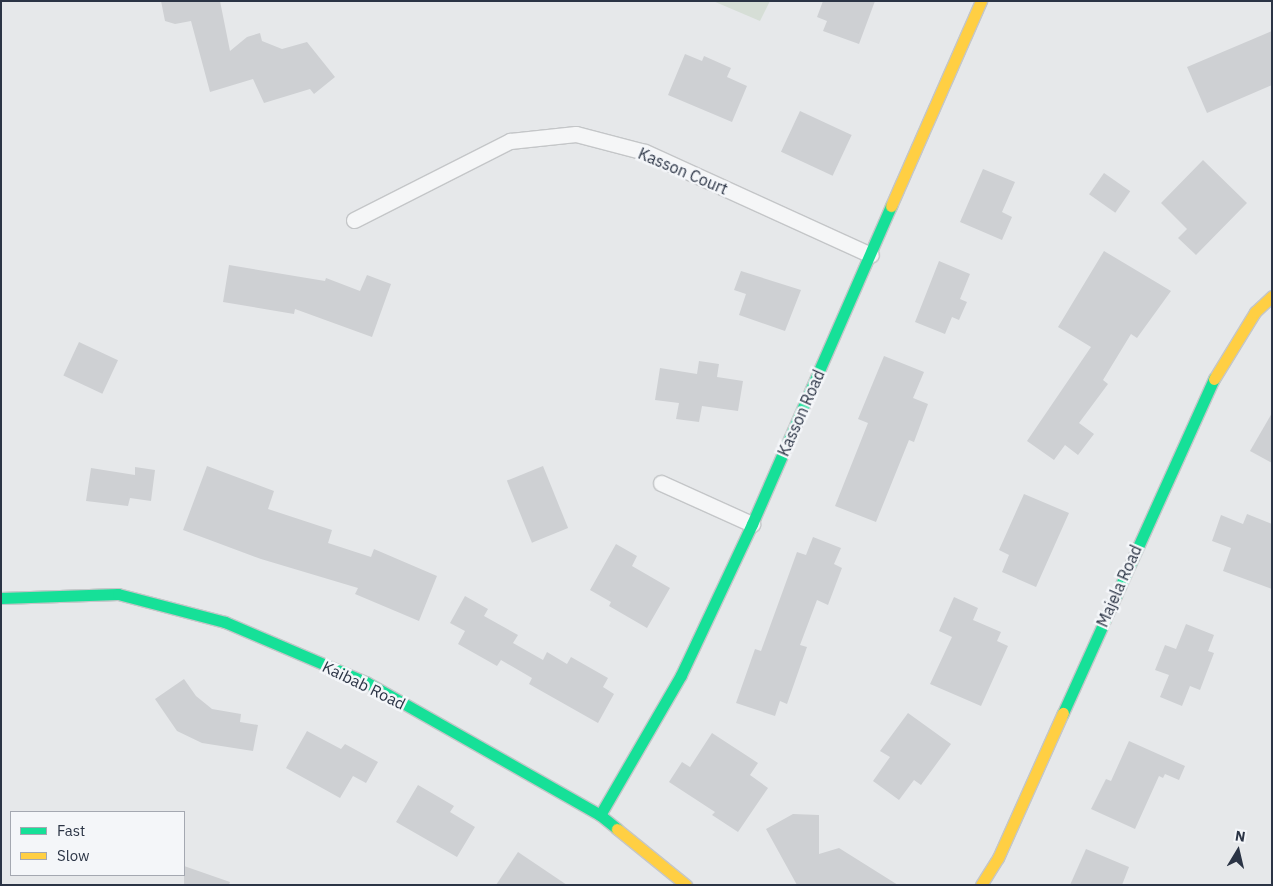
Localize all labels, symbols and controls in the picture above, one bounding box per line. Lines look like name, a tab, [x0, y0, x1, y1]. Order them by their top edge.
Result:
street label: Kasson Court	[635, 144, 731, 198]
street label: Kasson Road	[773, 367, 829, 459]
street label: Majela Road	[1092, 542, 1146, 630]
street label: Kaibab Road	[319, 657, 409, 713]
legend	[10, 811, 185, 876]
text: Fast	[57, 821, 85, 840]
north arrow	[1213, 826, 1263, 876]
text: N	[1234, 827, 1247, 846]
text: Slow	[57, 846, 90, 865]

